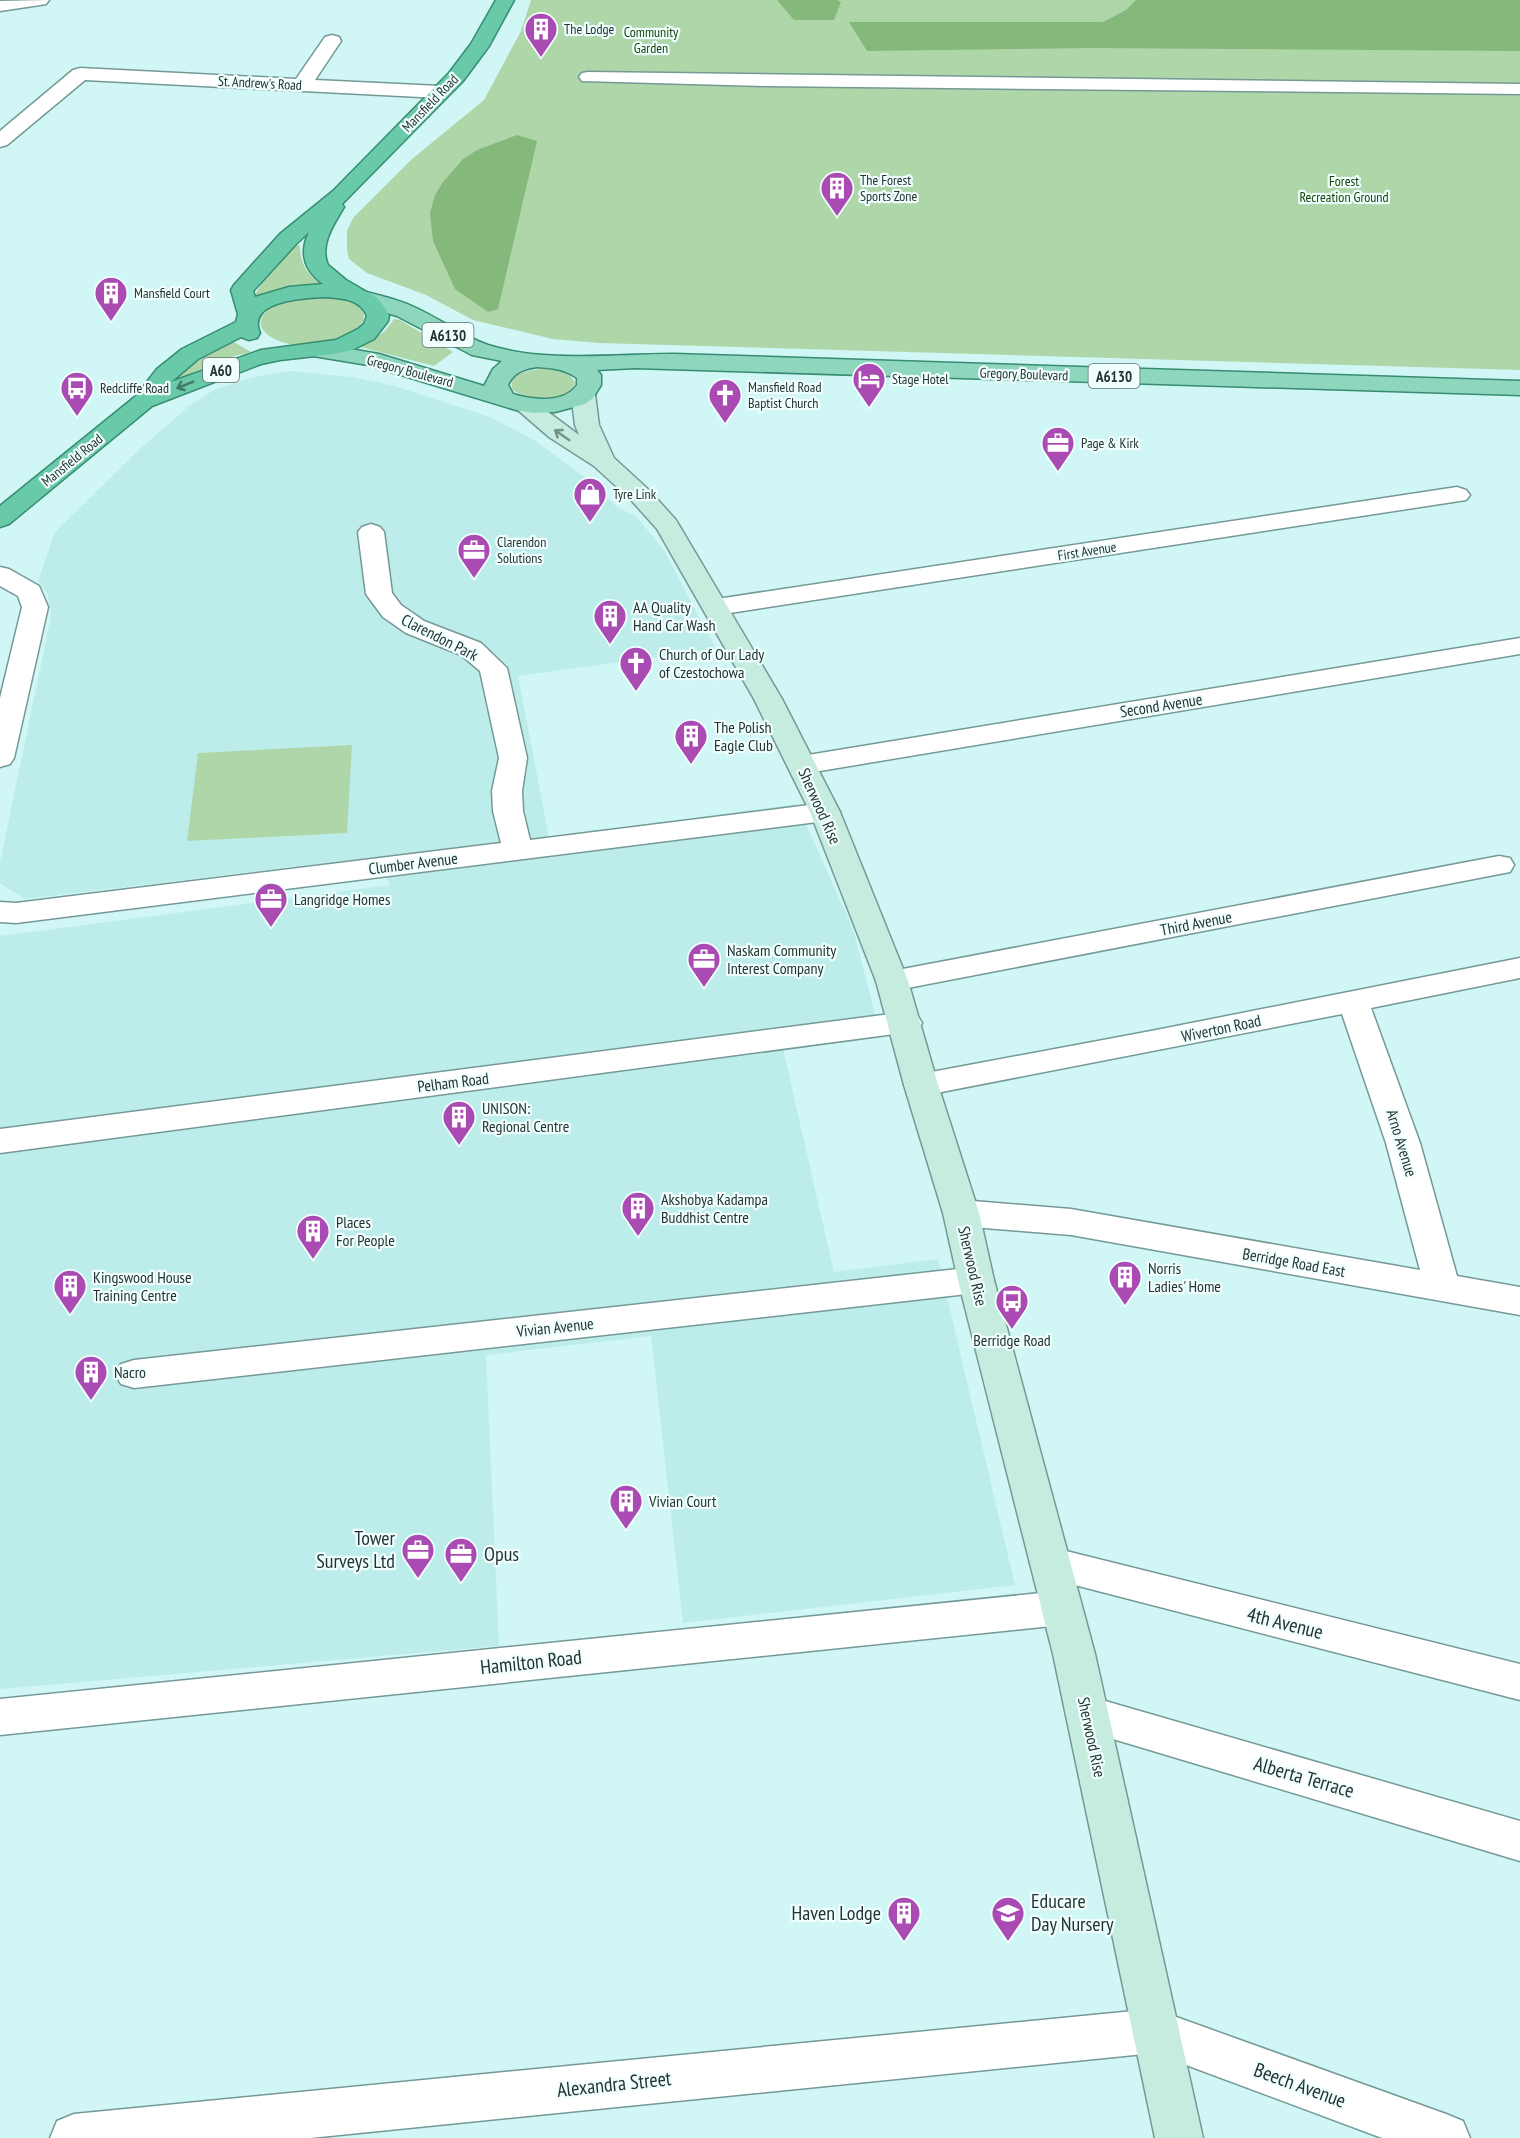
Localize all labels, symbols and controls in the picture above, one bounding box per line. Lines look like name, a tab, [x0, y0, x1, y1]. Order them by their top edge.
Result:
building icon: The Lodge	[523, 11, 559, 58]
place label: The Lodge	[564, 20, 615, 38]
park label: Community Garden	[624, 23, 679, 57]
street label: Mansfield Road	[398, 70, 462, 136]
street label: St. Andrew's Road	[218, 72, 302, 94]
building icon: The Forest Sports Zone	[819, 170, 855, 217]
place label: The Forest Sports Zone	[860, 171, 917, 205]
park label: Forest Recreation Ground	[1299, 172, 1389, 206]
building icon: Mansfield Court	[93, 275, 129, 322]
place label: Mansfield Court	[134, 284, 210, 302]
road number: A6130	[422, 323, 474, 347]
street label: Gregory Boulevard	[365, 351, 455, 391]
road number: A60	[203, 358, 239, 382]
hotel icon: Stage Hotel	[851, 361, 887, 408]
street label: Gregory Boulevard	[979, 363, 1069, 385]
road number: A6130	[1088, 364, 1140, 388]
bus stop icon: Redcliffe Road	[59, 370, 95, 417]
place label: Stage Hotel	[892, 370, 949, 388]
church icon: Mansfield Road Baptist Church	[707, 377, 743, 424]
place label: Mansfield Road Baptist Church	[748, 378, 821, 412]
place label: Redcliffe Road	[100, 379, 169, 397]
one-way arrow	[176, 380, 195, 391]
office icon: Page & Kirk	[1040, 425, 1076, 472]
one-way arrow	[555, 429, 571, 441]
street label: Mansfield Road	[38, 430, 106, 490]
place label: Page & Kirk	[1081, 434, 1139, 452]
shop icon: Tyre Link	[572, 476, 608, 523]
place label: Tyre Link	[613, 485, 657, 503]
office icon: Clarendon Solutions	[456, 532, 492, 579]
place label: Clarendon Solutions	[497, 533, 546, 567]
street label: First Avenue	[1056, 537, 1118, 565]
place label: AA Quality Hand Car Wash	[633, 597, 715, 635]
building icon: AA Quality Hand Car Wash	[592, 598, 628, 645]
street label: Clarendon Park	[398, 609, 482, 665]
place label: Church of Our Lady of Czestochowa	[659, 644, 764, 682]
church icon: Church of Our Lady of Czestochowa	[618, 645, 654, 692]
street label: Second Avenue	[1118, 689, 1204, 721]
place label: The Polish Eagle Club	[714, 717, 773, 755]
building icon: The Polish Eagle Club	[673, 718, 709, 765]
street label: Sherwood Rise	[794, 765, 846, 847]
street label: Clumber Avenue	[367, 848, 459, 878]
office icon: Langridge Homes	[253, 881, 289, 928]
place label: Langridge Homes	[294, 889, 390, 909]
street label: Third Avenue	[1159, 906, 1233, 940]
place label: Naskam Community Interest Company	[727, 940, 836, 978]
office icon: Naskam Community Interest Company	[686, 941, 722, 988]
street label: Wiverton Road	[1179, 1010, 1263, 1046]
street label: Pelham Road	[416, 1068, 490, 1096]
place label: UNISON: Regional Centre	[482, 1098, 569, 1136]
building icon: UNISON: Regional Centre	[441, 1099, 477, 1146]
street label: Arno Avenue	[1382, 1107, 1422, 1179]
place label: Akshobya Kadampa Buddhist Centre	[661, 1189, 768, 1227]
building icon: Akshobya Kadampa Buddhist Centre	[620, 1190, 656, 1237]
place label: Places For People	[336, 1212, 395, 1250]
building icon: Places For People	[295, 1213, 331, 1260]
street label: Sherwood Rise	[954, 1224, 992, 1308]
street label: Berridge Road East	[1241, 1243, 1348, 1281]
place label: Norris Ladies' Home	[1148, 1258, 1221, 1296]
building icon: Norris Ladies' Home	[1107, 1259, 1143, 1306]
place label: Kingswood House Training Centre	[93, 1267, 192, 1305]
building icon: Kingswood House Training Centre	[52, 1268, 88, 1315]
bus stop icon: Berridge Road	[994, 1283, 1030, 1330]
street label: Vivian Avenue	[514, 1313, 595, 1341]
place label: Berridge Road	[973, 1330, 1051, 1350]
building icon: Nacro	[73, 1354, 109, 1401]
place label: Nacro	[114, 1362, 146, 1382]
building icon: Vivian Court	[608, 1483, 644, 1530]
place label: Vivian Court	[648, 1491, 717, 1511]
place label: Tower Surveys Ltd	[316, 1525, 396, 1574]
office icon: Tower Surveys Ltd	[400, 1532, 436, 1579]
office icon: Opus	[443, 1536, 479, 1583]
place label: Opus	[484, 1541, 519, 1567]
street label: 4th Avenue	[1244, 1601, 1326, 1645]
street label: Hamilton Road	[479, 1644, 583, 1680]
street label: Sherwood Rise	[1074, 1695, 1110, 1779]
street label: Alberta Terrace	[1251, 1750, 1357, 1804]
place label: Educare Day Nursery	[1031, 1888, 1114, 1937]
building icon: Haven Lodge	[886, 1895, 922, 1942]
school or university icon: Educare Day Nursery	[990, 1895, 1026, 1942]
place label: Haven Lodge	[792, 1900, 881, 1926]
street label: Beech Avenue	[1251, 2056, 1349, 2114]
street label: Alexandra Street	[556, 2065, 673, 2103]

